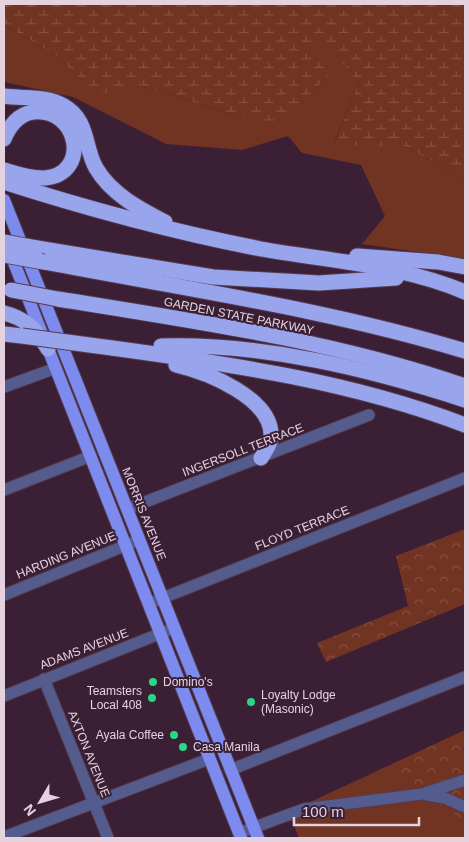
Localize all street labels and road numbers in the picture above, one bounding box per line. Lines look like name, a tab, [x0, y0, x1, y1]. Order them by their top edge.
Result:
street label: GARDEN STATE PARKWAY	[163, 295, 315, 337]
street label: INGERSOLL TERRACE	[180, 420, 306, 480]
street label: MORRIS AVENUE	[119, 465, 169, 563]
street label: FLOYD TERRACE	[253, 503, 351, 553]
street label: HARDING AVENUE	[14, 529, 118, 581]
street label: ADAMS AVENUE	[38, 626, 130, 672]
street label: AXTON AVENUE	[65, 709, 113, 799]

